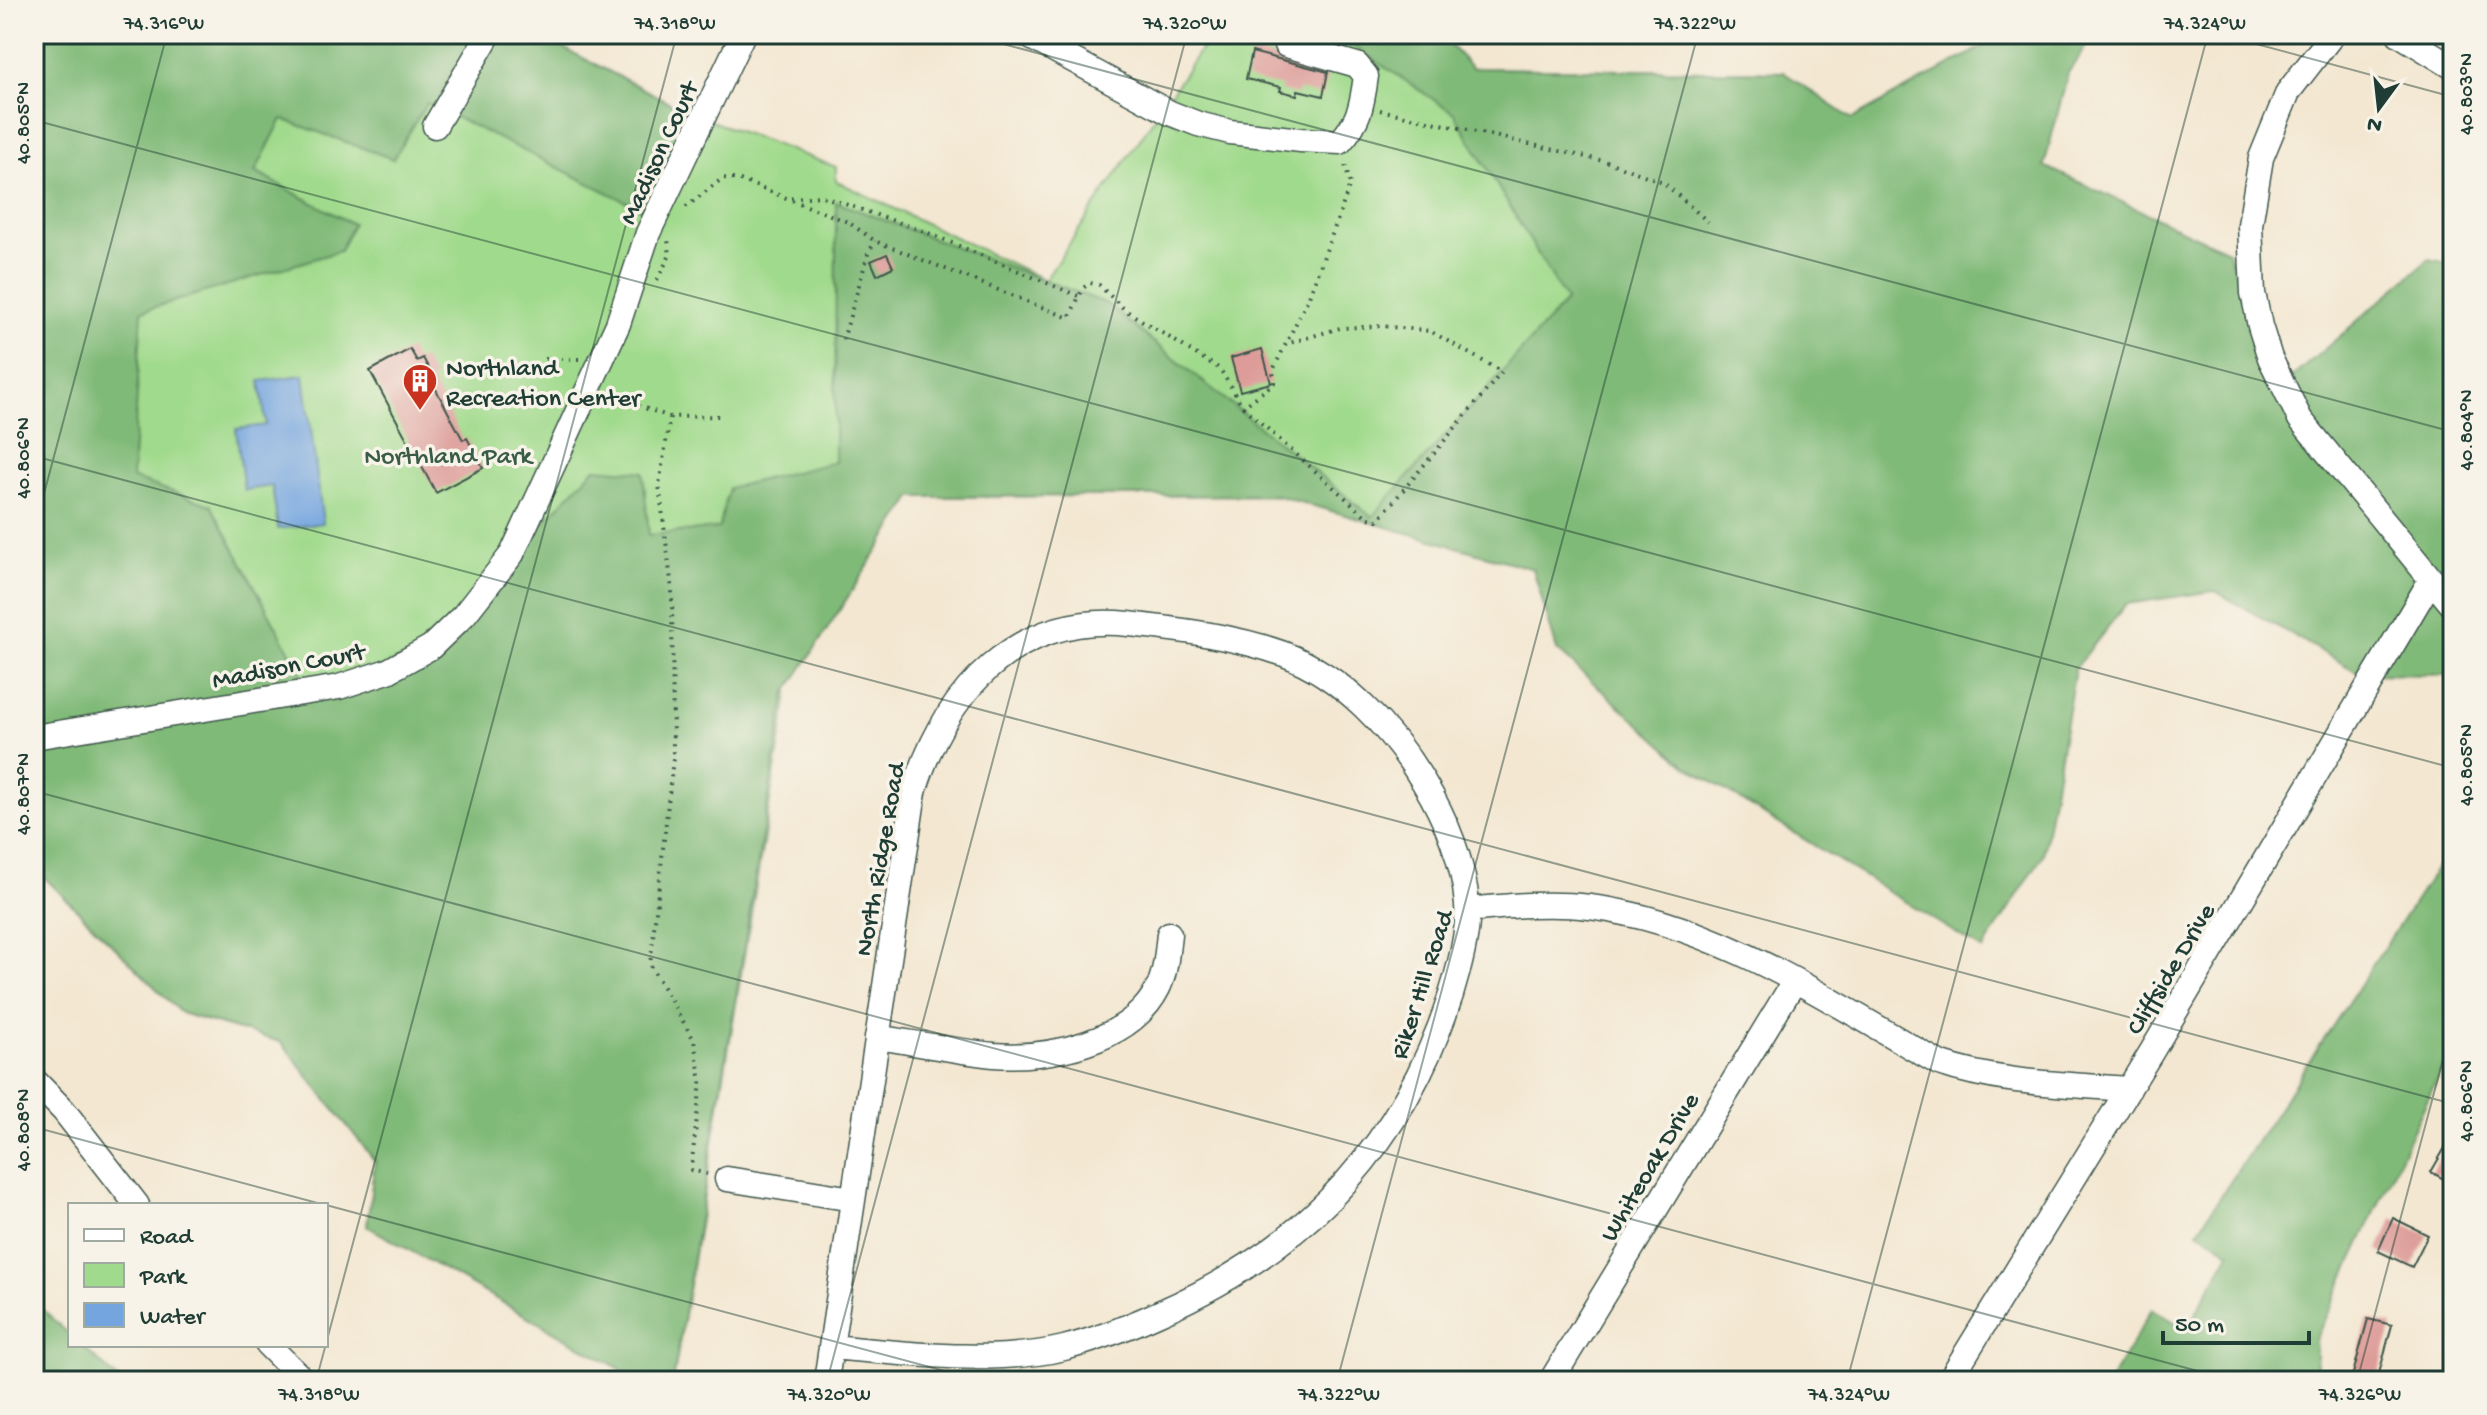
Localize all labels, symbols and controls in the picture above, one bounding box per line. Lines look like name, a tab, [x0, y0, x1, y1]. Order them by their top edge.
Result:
text: 74.316°W	[123, 14, 204, 37]
text: 74.318°W	[633, 14, 716, 37]
text: 74.320°W	[1142, 14, 1227, 37]
text: 74.322°W	[1653, 14, 1736, 37]
text: 74.324°W	[2163, 14, 2246, 37]
text: 40.803°N	[2457, 53, 2480, 135]
north arrow	[2339, 68, 2419, 148]
street label: Madison Court	[614, 75, 709, 230]
text: 40.805°N	[14, 82, 37, 164]
text: N	[2365, 109, 2385, 138]
place label: Northland Recreation Center	[446, 355, 643, 416]
building icon: Northland Recreation Center	[401, 362, 439, 412]
text: 40.804°N	[2457, 390, 2480, 470]
text: 40.806°N	[14, 417, 37, 499]
park label: Northland Park	[364, 443, 534, 474]
street label: Madison Court	[210, 638, 370, 698]
text: 40.805°N	[2457, 724, 2480, 806]
text: 40.807°N	[14, 753, 37, 835]
street label: North Ridge Road	[850, 759, 915, 959]
street label: Cliffside Drive	[2121, 898, 2225, 1042]
street label: Riker Hill Road	[1386, 905, 1463, 1064]
text: 40.806°N	[2457, 1060, 2480, 1142]
street label: Whiteoak Drive	[1595, 1088, 1709, 1248]
text: 40.808°N	[14, 1089, 37, 1171]
legend	[68, 1203, 328, 1347]
text: Road	[140, 1224, 194, 1253]
text: Park	[139, 1264, 188, 1293]
scale bar	[2163, 1295, 2309, 1345]
text: Water	[140, 1304, 207, 1333]
text: 50 m	[2175, 1312, 2224, 1341]
text: 74.318°W	[277, 1385, 360, 1408]
text: 74.320°W	[786, 1385, 871, 1408]
text: 74.322°W	[1297, 1385, 1380, 1408]
text: 74.324°W	[1807, 1385, 1890, 1408]
text: 74.326°W	[2318, 1385, 2401, 1408]

